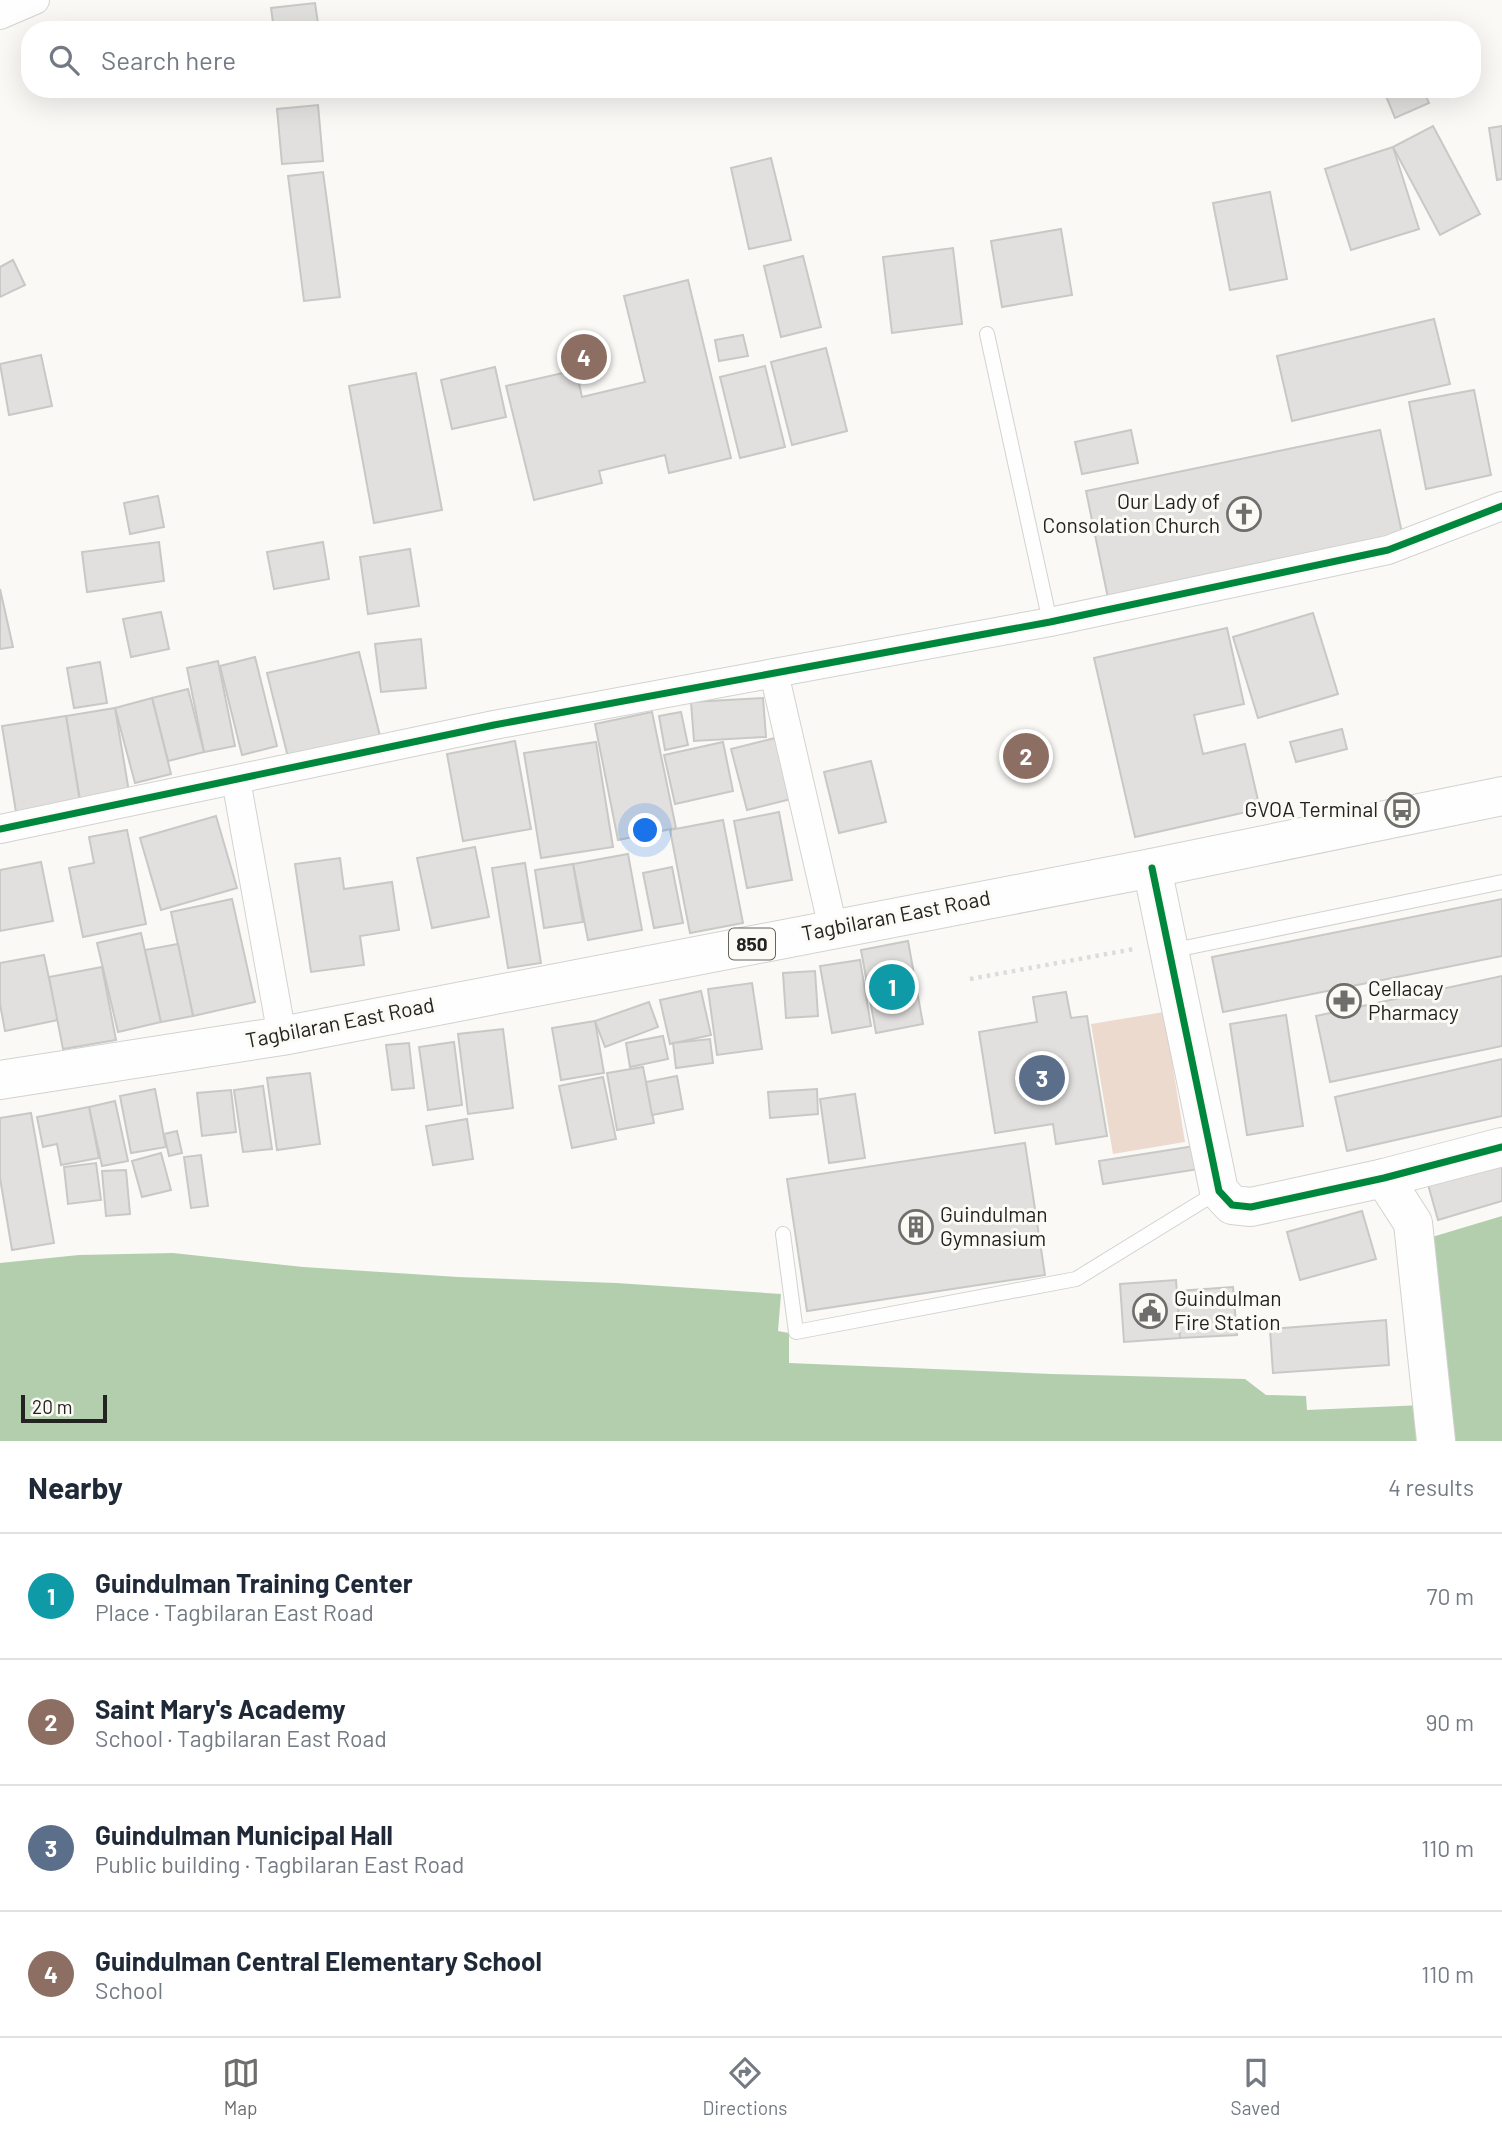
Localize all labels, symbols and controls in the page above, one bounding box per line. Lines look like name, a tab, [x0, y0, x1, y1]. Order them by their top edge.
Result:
search box	[21, 21, 1481, 98]
icon: search	[45, 41, 83, 79]
text: Search here	[101, 44, 236, 75]
pin: 4	[561, 331, 607, 383]
place label: Our Lady of Consolation Church	[1042, 488, 1220, 537]
church icon: Our Lady of Consolation Church	[1225, 495, 1263, 533]
pin: 2	[1003, 730, 1049, 782]
bus stop icon: GVOA Terminal	[1383, 791, 1421, 829]
place label: GVOA Terminal	[1244, 796, 1378, 821]
your location	[628, 813, 662, 847]
street label: Tagbilaran East Road	[799, 884, 992, 945]
road number: 850	[729, 928, 775, 960]
pin: 1	[869, 961, 915, 1013]
place label: Cellacay Pharmacy	[1368, 975, 1459, 1024]
pharmacy icon: Cellacay Pharmacy	[1325, 982, 1363, 1020]
street label: Tagbilaran East Road	[243, 991, 436, 1052]
pin: 3	[1019, 1052, 1065, 1104]
place label: Guindulman Gymnasium	[940, 1201, 1048, 1250]
building icon: Guindulman Gymnasium	[897, 1208, 935, 1246]
place label: Guindulman Fire Station	[1174, 1285, 1282, 1334]
public building icon: Guindulman Fire Station	[1131, 1292, 1169, 1330]
scale bar	[21, 1392, 107, 1424]
text: 20 m	[32, 1395, 72, 1418]
text: Nearby	[28, 1469, 123, 1505]
text: 4 results	[1388, 1473, 1474, 1501]
text: Guindulman Training Center	[95, 1567, 413, 1598]
text: 1	[47, 1582, 55, 1610]
text: 70 m	[1427, 1582, 1474, 1610]
text: Place · Tagbilaran East Road	[95, 1598, 374, 1626]
text: Saint Mary's Academy	[95, 1693, 346, 1724]
text: 2	[45, 1708, 57, 1736]
text: 90 m	[1425, 1708, 1474, 1736]
text: School · Tagbilaran East Road	[95, 1724, 387, 1752]
text: Guindulman Municipal Hall	[95, 1819, 393, 1850]
text: 3	[45, 1834, 57, 1862]
text: 110 m	[1421, 1834, 1474, 1862]
text: Public building · Tagbilaran East Road	[95, 1850, 464, 1878]
text: Guindulman Central Elementary School	[95, 1945, 542, 1976]
text: 4	[44, 1960, 58, 1988]
text: 110 m	[1421, 1960, 1474, 1988]
text: School	[95, 1976, 163, 2004]
tab: Map	[222, 2054, 260, 2119]
tab: Directions	[703, 2054, 788, 2119]
tab: Saved	[1231, 2054, 1280, 2119]

